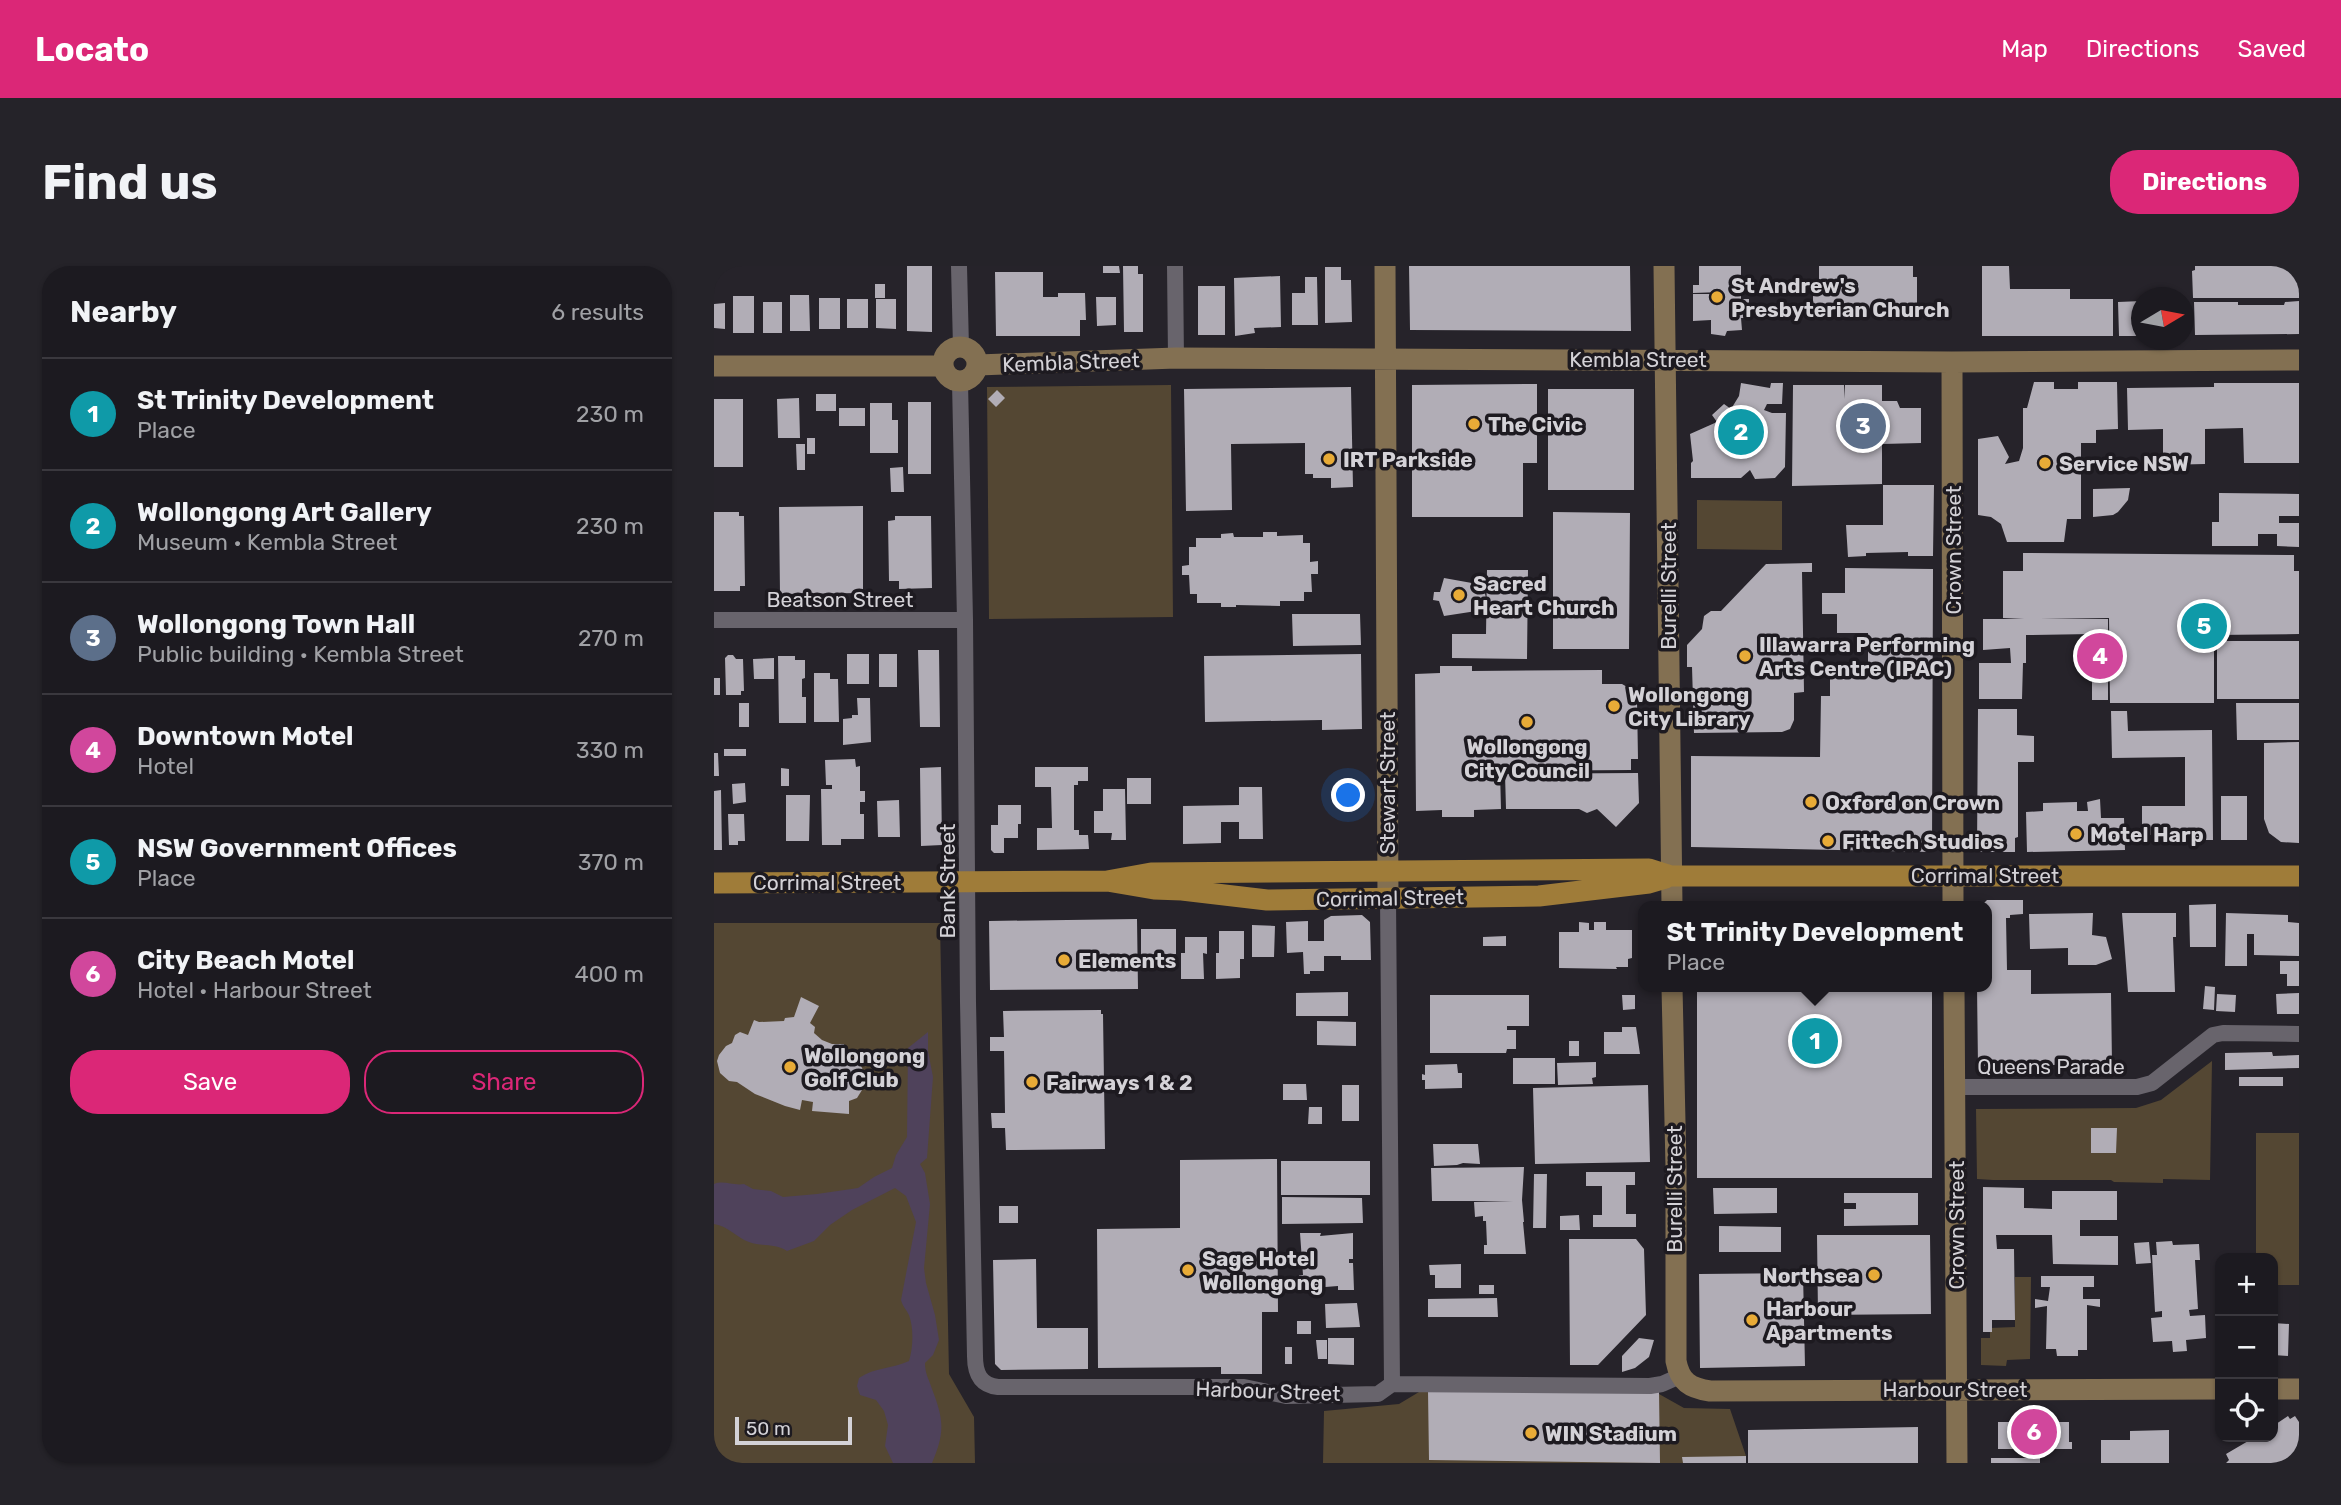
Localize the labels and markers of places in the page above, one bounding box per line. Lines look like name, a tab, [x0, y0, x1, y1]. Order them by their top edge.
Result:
place label: St Andrew's Presbyterian Church	[1731, 273, 1950, 322]
marker: St Andrew's Presbyterian Church	[1709, 289, 1725, 305]
pin: 3	[1840, 400, 1886, 452]
pin: 2	[1718, 406, 1764, 458]
place label: The Civic	[1488, 412, 1583, 437]
marker: The Civic	[1466, 416, 1482, 432]
place label: IRT Parkside	[1343, 447, 1473, 472]
marker: IRT Parkside	[1321, 451, 1337, 467]
place label: Service NSW	[2059, 451, 2189, 476]
marker: Service NSW	[2037, 455, 2053, 471]
place label: Sacred Heart Church	[1473, 571, 1615, 620]
marker: Sacred Heart Church	[1451, 587, 1467, 603]
pin: 5	[2181, 600, 2227, 652]
pin: 4	[2077, 630, 2123, 682]
place label: Illawarra Performing Arts Centre (IPAC)	[1759, 632, 1975, 681]
marker: Illawarra Performing Arts Centre (IPAC)	[1737, 648, 1753, 664]
place label: Wollongong City Library	[1628, 682, 1751, 731]
marker: Wollongong City Library	[1606, 698, 1622, 714]
marker: Wollongong City Council	[1519, 714, 1535, 730]
place label: Wollongong City Council	[1464, 734, 1590, 783]
place label: Oxford on Crown	[1825, 790, 2000, 815]
marker: Oxford on Crown	[1803, 794, 1819, 810]
place label: Motel Harp	[2090, 822, 2204, 847]
marker: Motel Harp	[2068, 826, 2084, 842]
place label: Fittech Studios	[1842, 829, 2004, 854]
marker: Fittech Studios	[1820, 833, 1836, 849]
place label: Elements	[1078, 948, 1176, 973]
marker: Elements	[1056, 952, 1072, 968]
pin: 1	[1792, 1015, 1838, 1067]
place label: Wollongong Golf Club	[804, 1043, 925, 1092]
marker: Wollongong Golf Club	[782, 1059, 798, 1075]
place label: Fairways 1 & 2	[1046, 1070, 1193, 1095]
marker: Fairways 1 & 2	[1024, 1074, 1040, 1090]
place label: Sage Hotel Wollongong	[1202, 1246, 1323, 1295]
marker: Sage Hotel Wollongong	[1180, 1262, 1196, 1278]
place label: Northsea	[1763, 1263, 1860, 1288]
marker: Northsea	[1866, 1267, 1882, 1283]
place label: Harbour Apartments	[1766, 1296, 1893, 1345]
marker: Harbour Apartments	[1744, 1312, 1760, 1328]
pin: 6	[2011, 1406, 2057, 1458]
place label: WIN Stadium	[1545, 1421, 1677, 1446]
marker: WIN Stadium	[1523, 1425, 1539, 1441]

